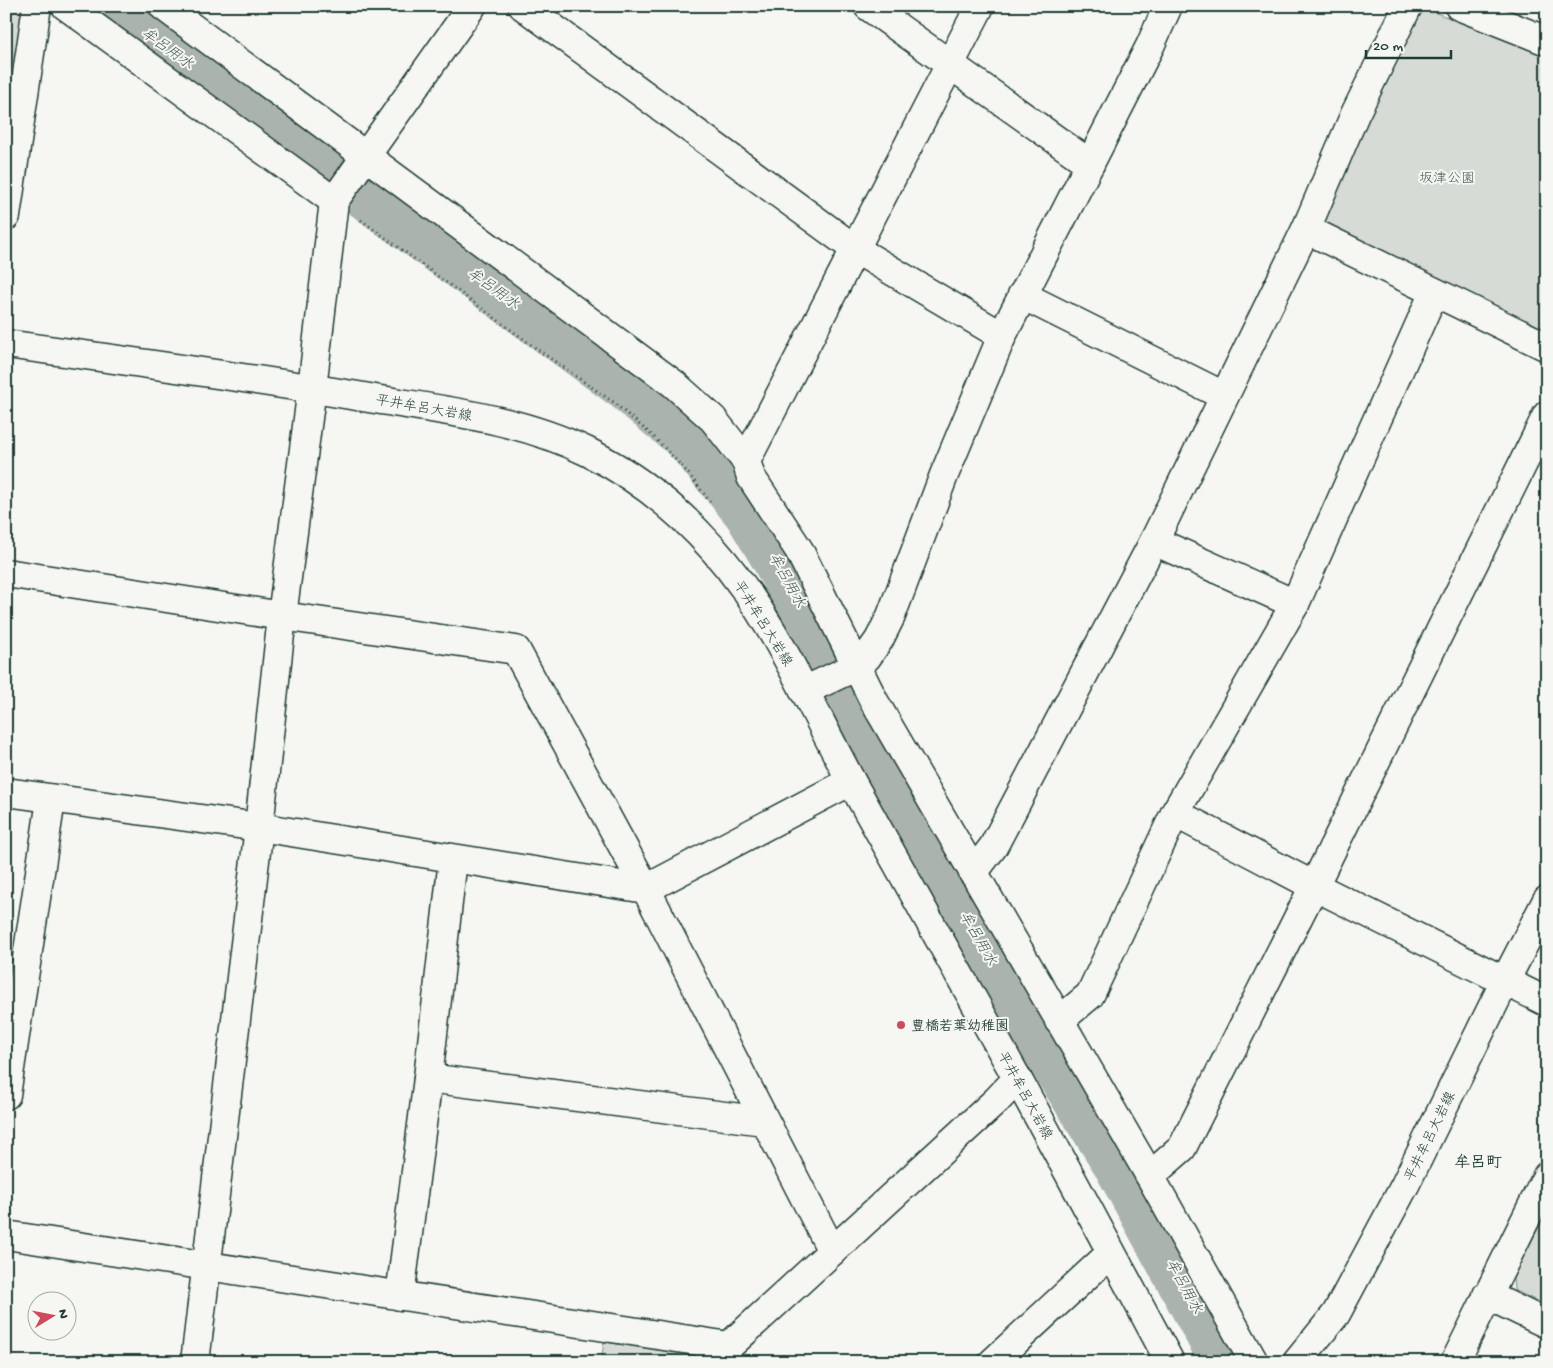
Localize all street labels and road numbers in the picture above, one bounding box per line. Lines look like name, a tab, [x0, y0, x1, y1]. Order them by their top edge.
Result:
street label: 平井牟呂大岩線	[374, 393, 473, 426]
street label: 平井牟呂大岩線	[729, 578, 795, 670]
street label: 平井牟呂大岩線	[993, 1049, 1055, 1143]
street label: 平井牟呂大岩線	[1402, 1089, 1460, 1185]

